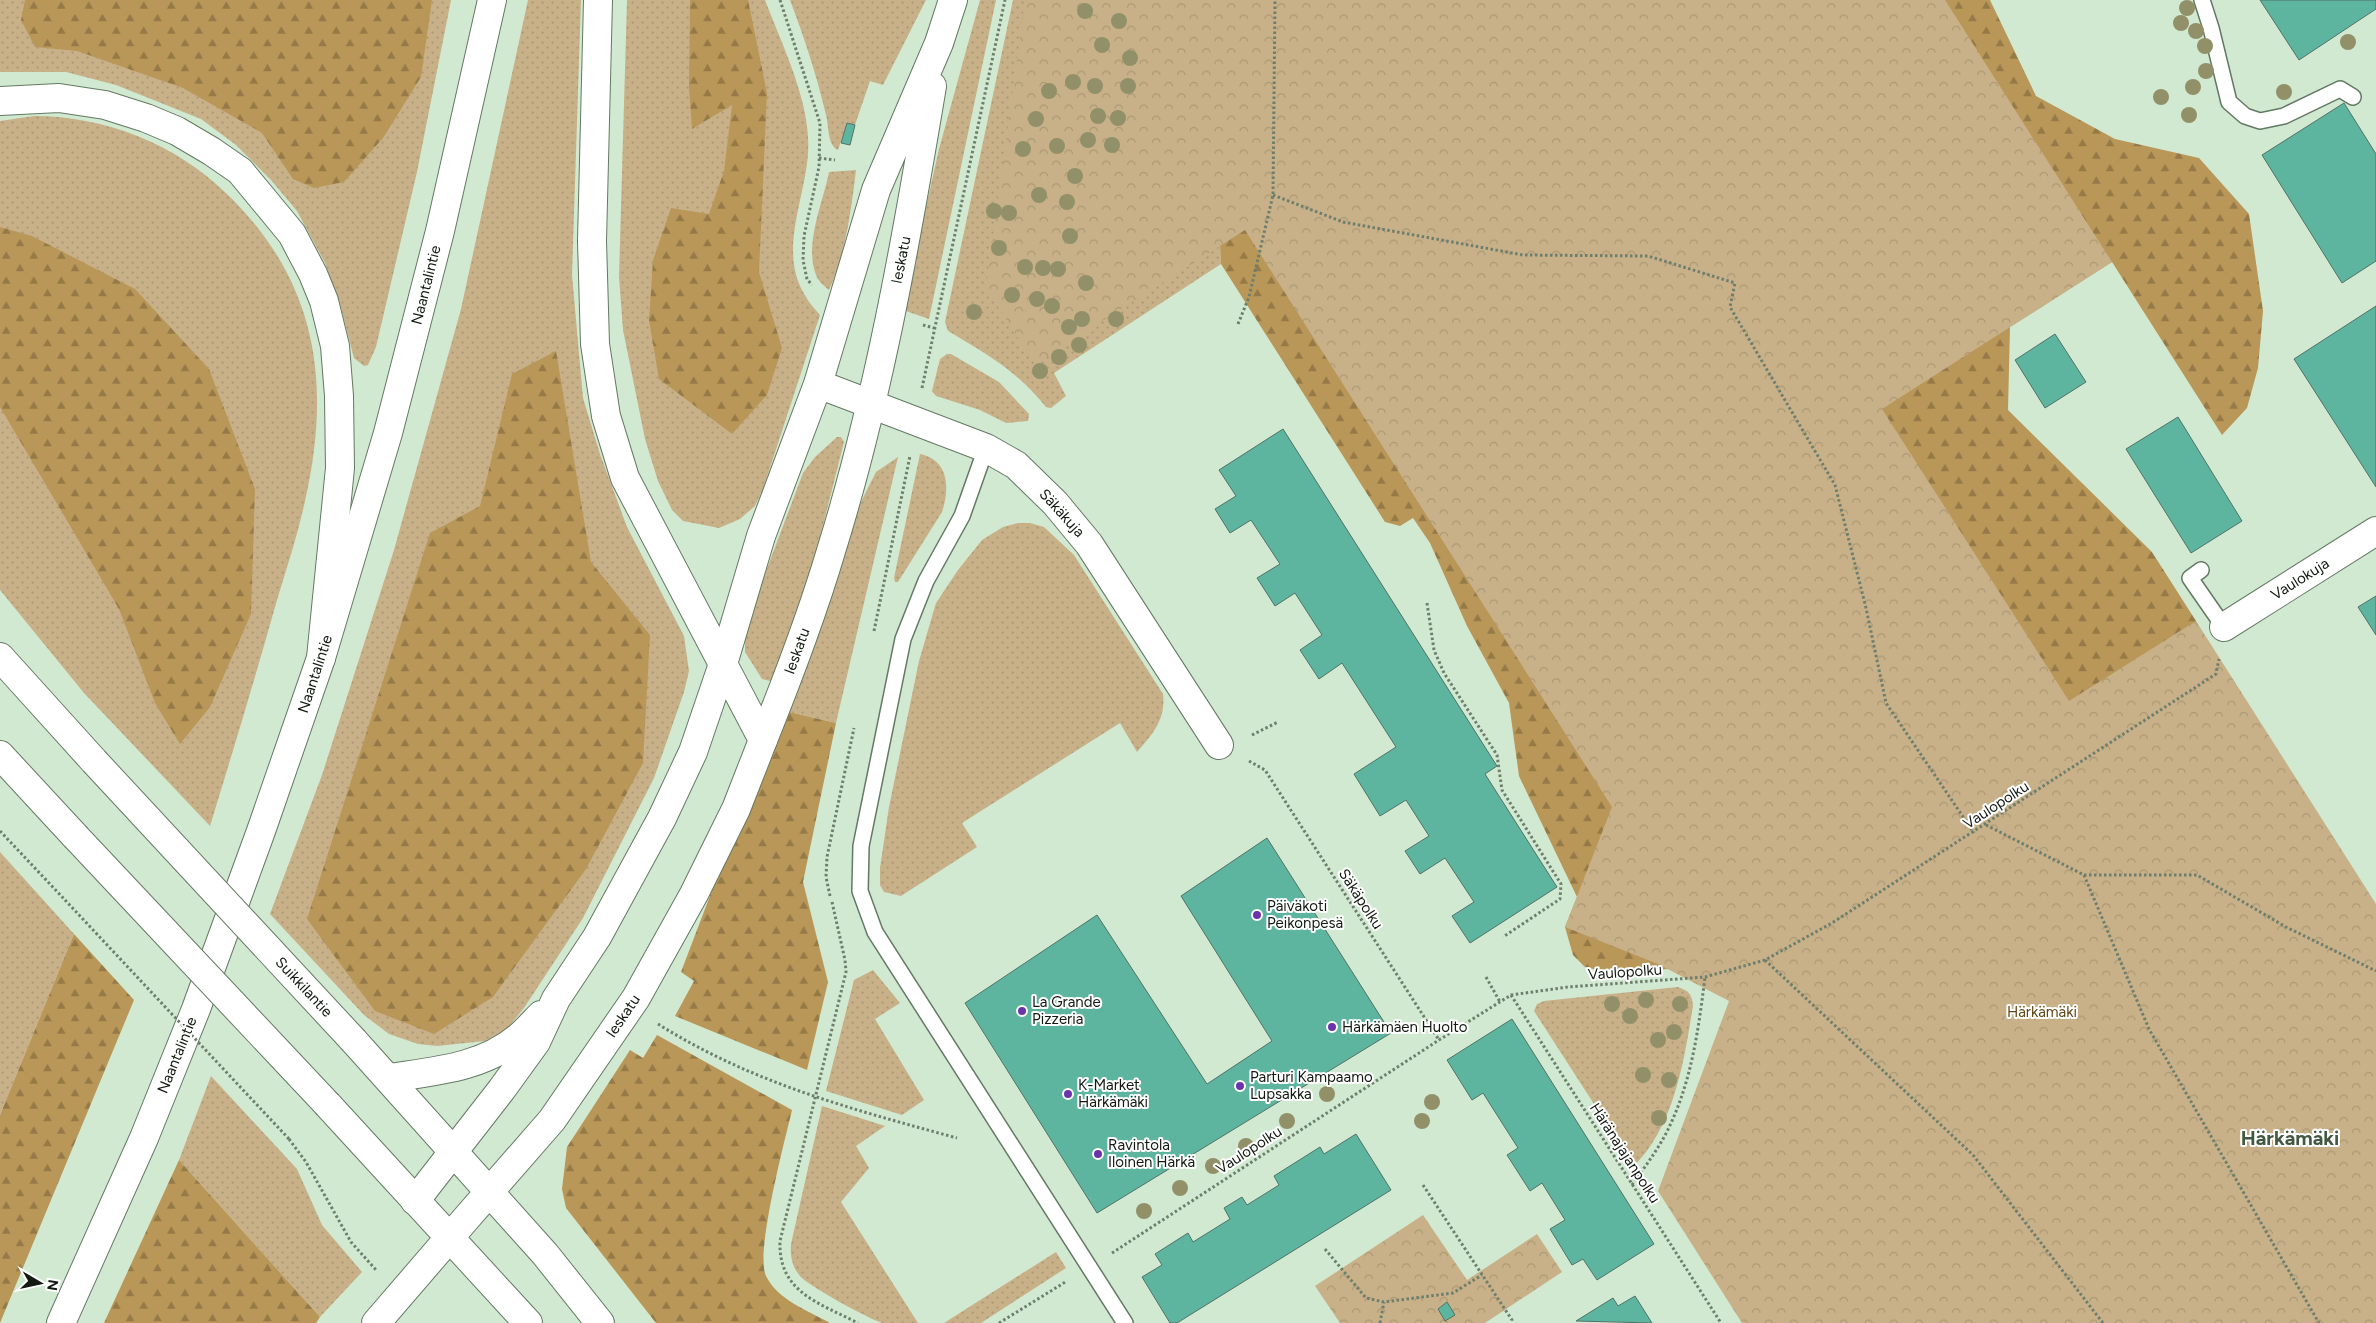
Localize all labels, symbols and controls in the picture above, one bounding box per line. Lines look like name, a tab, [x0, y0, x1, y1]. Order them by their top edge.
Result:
street label: Ieskatu	[888, 235, 914, 285]
street label: Naantalintie	[407, 243, 445, 327]
street label: Säkäkuja	[1036, 485, 1088, 541]
street label: Vaulokuja	[2268, 554, 2332, 604]
street label: Ieskatu	[780, 625, 814, 677]
street label: Naantalintie	[294, 633, 336, 715]
street label: Vaulopolku	[1960, 777, 2032, 833]
street label: Säkäpolku	[1335, 865, 1387, 933]
place label: Päiväkoti Peikonpesä	[1267, 897, 1343, 932]
marker: Päiväkoti Peikonpesä	[1251, 909, 1263, 921]
street label: Suikkilantie	[272, 953, 336, 1021]
street label: Vaulopolku	[1587, 960, 1663, 984]
street label: Ieskatu	[602, 991, 644, 1041]
place label: La Grande Pizzeria	[1032, 993, 1101, 1028]
park label: Härkämäki	[2007, 1003, 2077, 1021]
marker: La Grande Pizzeria	[1016, 1005, 1028, 1017]
street label: Naantalintie	[153, 1014, 201, 1096]
place label: Härkämäen Huolto	[1342, 1018, 1468, 1036]
marker: Härkämäen Huolto	[1326, 1021, 1338, 1033]
place label: Parturi Kampaamo Lupsakka	[1250, 1068, 1373, 1103]
place label: K-Market Härkämäki	[1078, 1076, 1148, 1111]
marker: Parturi Kampaamo Lupsakka	[1234, 1080, 1246, 1092]
marker: K-Market Härkämäki	[1062, 1088, 1074, 1100]
street label: Häränajajanpolku	[1586, 1100, 1664, 1206]
street label: Vaulopolku	[1213, 1122, 1285, 1178]
district label: Härkämäki	[2241, 1126, 2339, 1150]
place label: Ravintola Iloinen Härkä	[1108, 1136, 1195, 1171]
marker: Ravintola Iloinen Härkä	[1092, 1148, 1104, 1160]
north arrow	[15, 1258, 65, 1308]
text: N	[43, 1278, 62, 1292]

